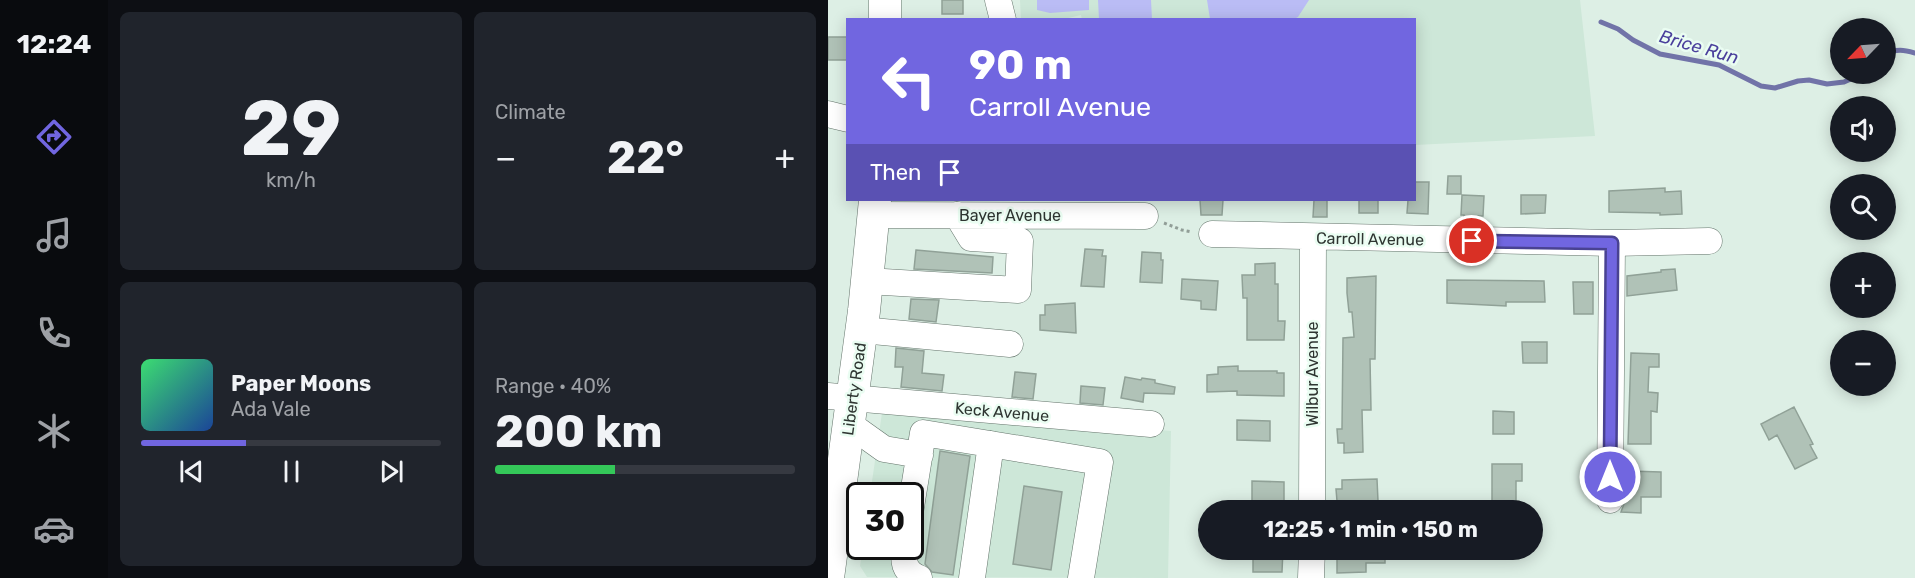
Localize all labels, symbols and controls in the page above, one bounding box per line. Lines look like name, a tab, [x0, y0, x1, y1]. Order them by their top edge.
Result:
north arrow	[1830, 18, 1896, 84]
map controls	[1830, 18, 1896, 396]
water label: Brice Run	[1657, 25, 1741, 69]
text: 12:24	[17, 28, 91, 60]
text: 90 m	[969, 40, 1072, 90]
icon: left	[870, 42, 948, 120]
text: 29	[241, 82, 341, 175]
text: Carroll Avenue	[969, 91, 1151, 123]
button: sound	[1830, 96, 1896, 162]
text: Climate	[495, 100, 566, 124]
icon: directions	[33, 116, 75, 158]
text: 22°	[607, 131, 684, 184]
text: −	[495, 138, 516, 177]
text: +	[774, 138, 795, 177]
icon: arrive	[933, 156, 966, 189]
text: Then	[870, 159, 921, 186]
text: km/h	[266, 168, 316, 192]
button: search	[1830, 174, 1896, 240]
street label: Bayer Avenue	[959, 206, 1061, 225]
icon: music	[33, 214, 75, 256]
pin	[1446, 215, 1497, 266]
icon: arrive	[1455, 224, 1488, 257]
street label: Carroll Avenue	[1316, 229, 1424, 249]
button: +	[1830, 252, 1896, 318]
icon: phone	[33, 312, 75, 354]
street label: Wilbur Avenue	[1303, 321, 1322, 426]
button: −	[1830, 330, 1896, 396]
street label: Liberty Road	[838, 341, 870, 437]
text: Paper Moons	[231, 370, 371, 397]
text: Range · 40%	[495, 374, 611, 398]
text: Ada Vale	[231, 397, 311, 421]
street label: Keck Avenue	[954, 398, 1050, 426]
text: 200 km	[495, 405, 663, 458]
icon: climate	[33, 410, 75, 452]
position arrow	[1578, 445, 1642, 509]
icon: previous	[175, 455, 208, 488]
icon: pause	[275, 455, 308, 488]
icon: next	[375, 455, 408, 488]
speed limit sign: 30	[846, 482, 924, 560]
icon: car	[33, 508, 75, 550]
text: 12:25 · 1 min · 150 m	[1263, 516, 1478, 543]

